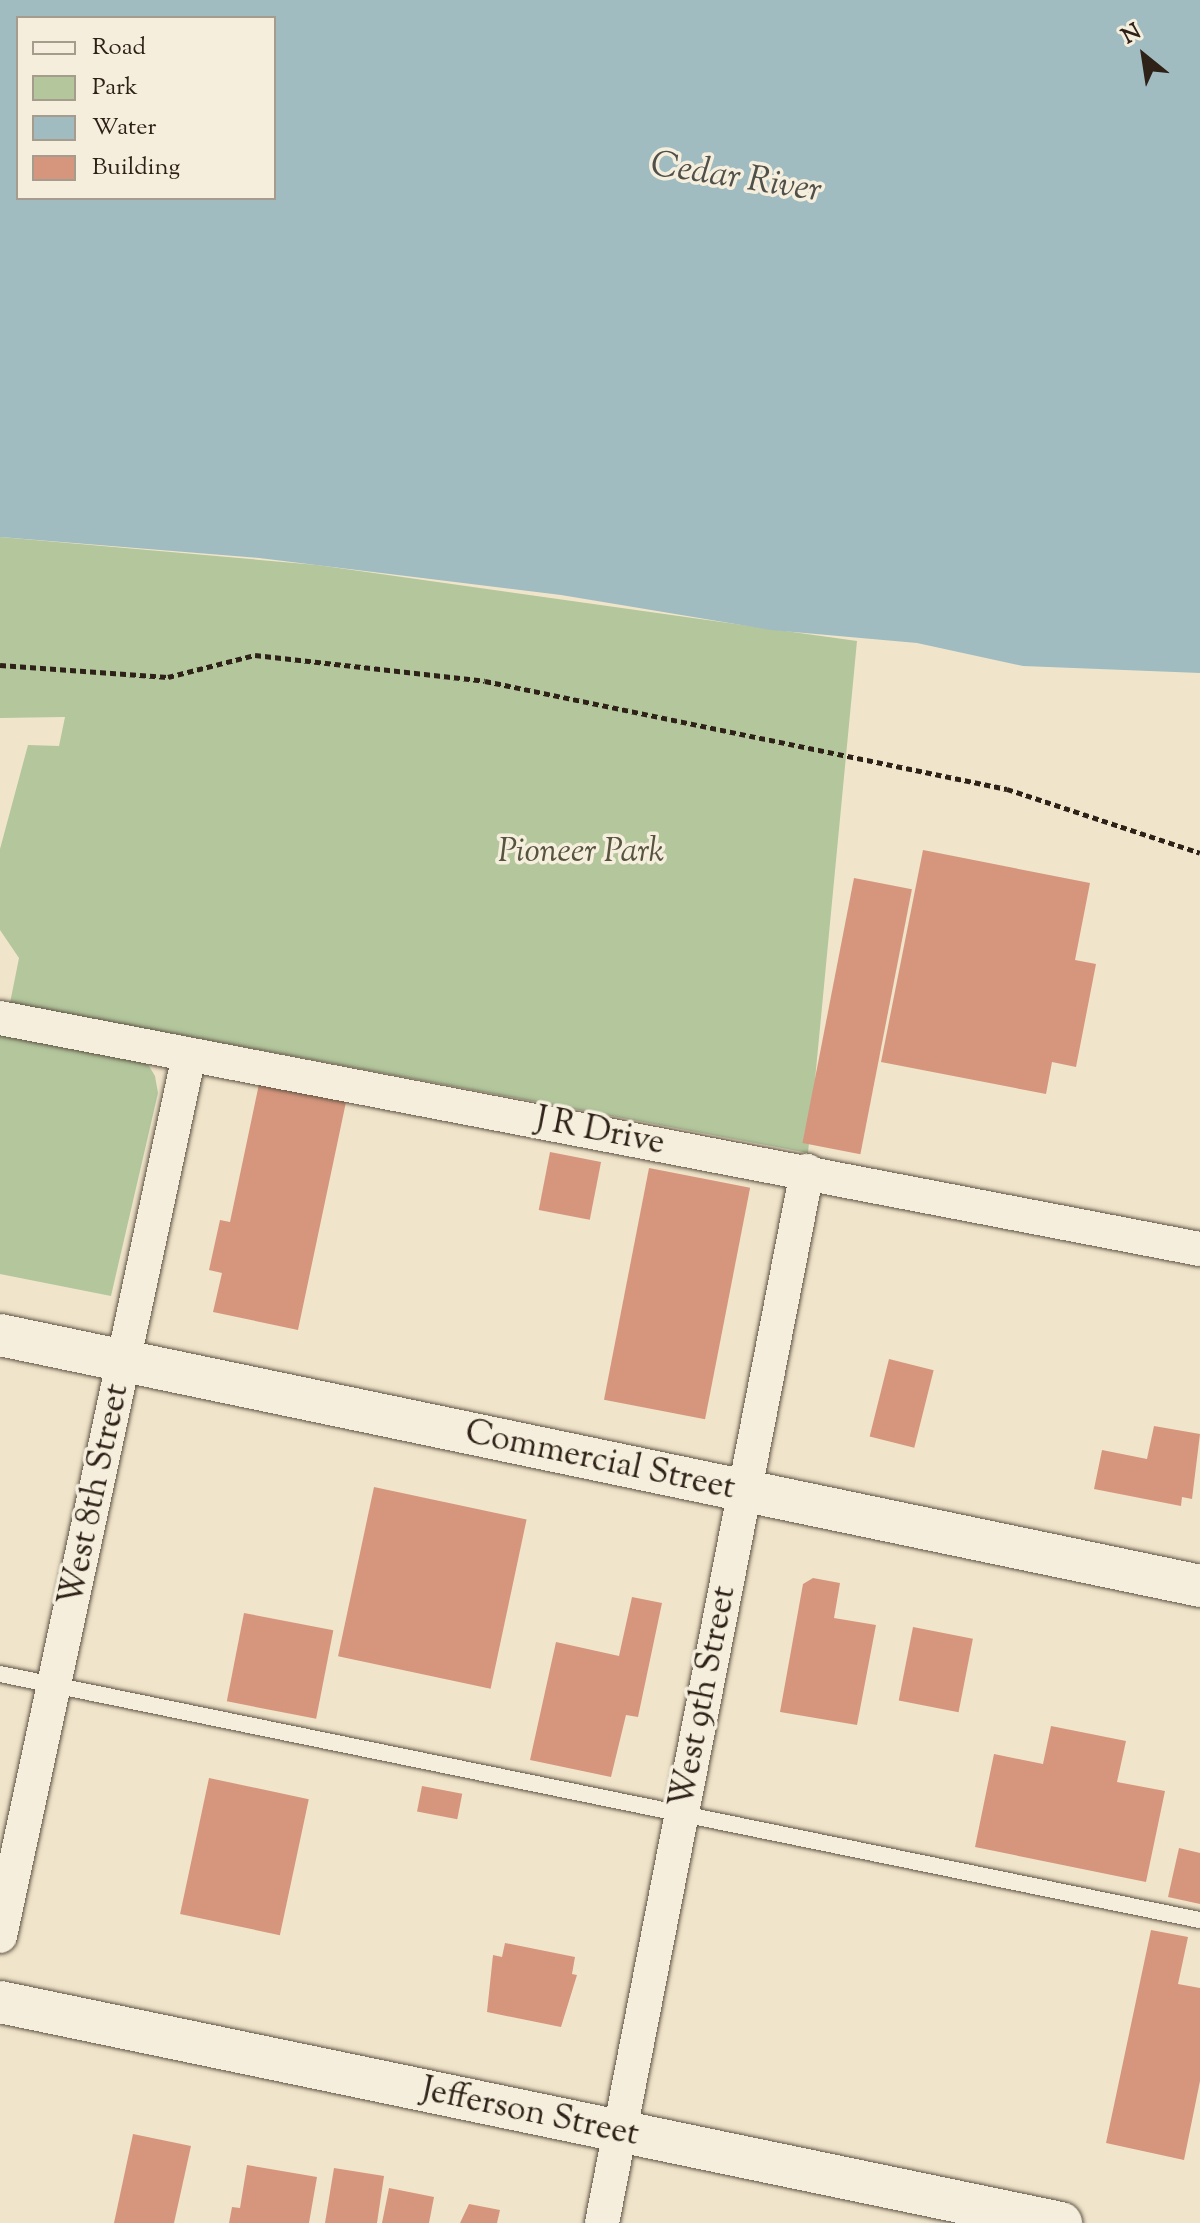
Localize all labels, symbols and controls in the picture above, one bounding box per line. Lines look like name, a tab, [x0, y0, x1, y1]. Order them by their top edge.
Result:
legend	[16, 16, 276, 200]
north arrow	[1104, 16, 1184, 96]
text: N	[1116, 17, 1148, 53]
text: Road	[92, 31, 146, 65]
text: Park	[92, 71, 138, 105]
text: Water	[92, 111, 156, 145]
water label: Cedar River	[647, 144, 825, 214]
text: Building	[92, 151, 180, 185]
park label: Pioneer Park	[498, 833, 664, 873]
street label: J R Drive	[532, 1100, 668, 1164]
street label: West 8th Street	[52, 1380, 138, 1610]
street label: Commercial Street	[461, 1412, 739, 1510]
street label: West 9th Street	[662, 1582, 746, 1812]
street label: Jefferson Street	[418, 2070, 642, 2156]

